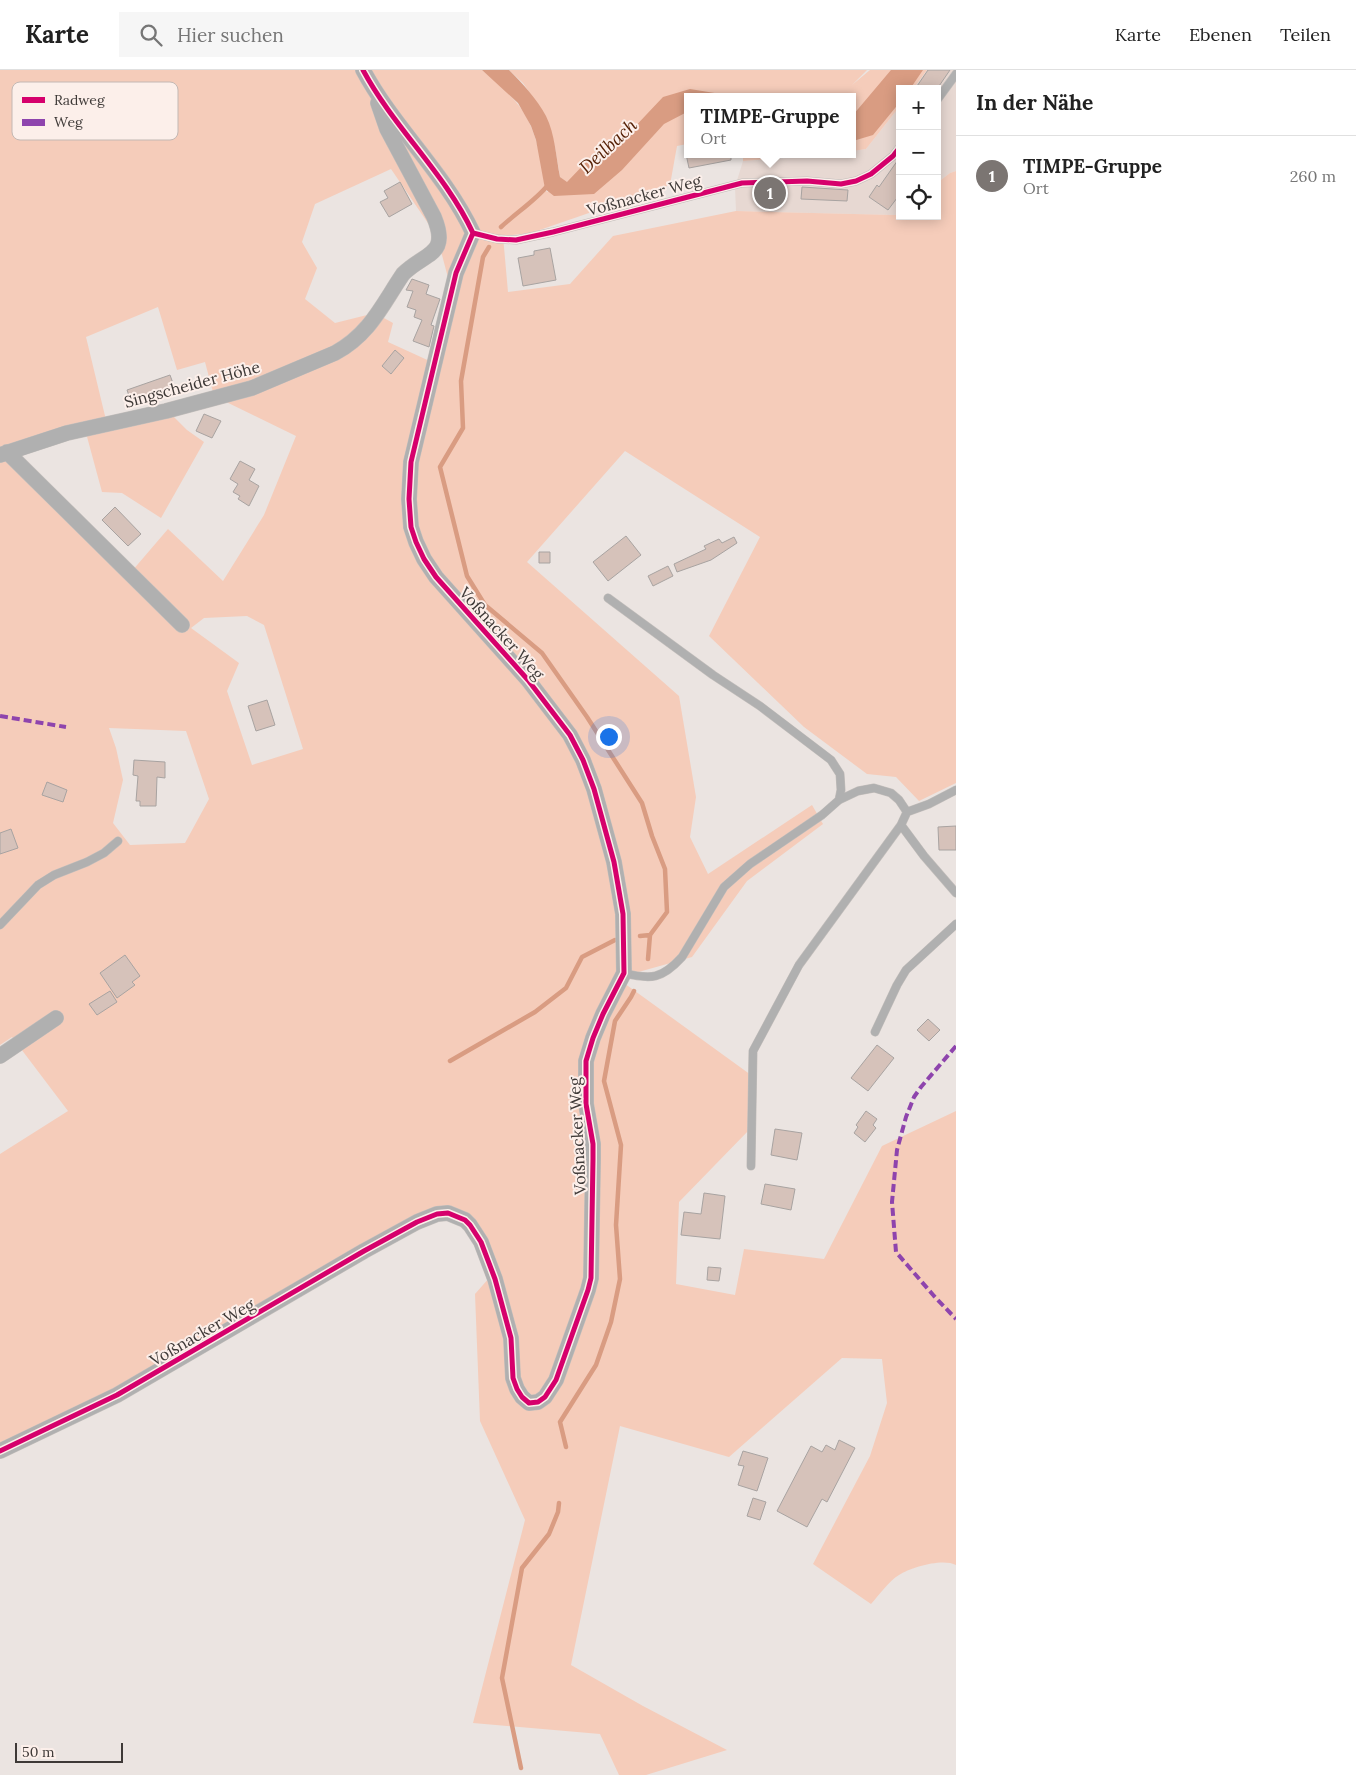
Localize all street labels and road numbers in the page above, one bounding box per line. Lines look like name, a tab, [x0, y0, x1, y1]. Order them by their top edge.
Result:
street label: Voßnacker Weg	[584, 170, 704, 220]
street label: Singscheider Höhe	[122, 356, 262, 412]
street label: Voßnacker Weg	[455, 582, 550, 684]
street label: Voßnacker Weg	[564, 1076, 590, 1196]
street label: Voßnacker Weg	[145, 1293, 259, 1371]

